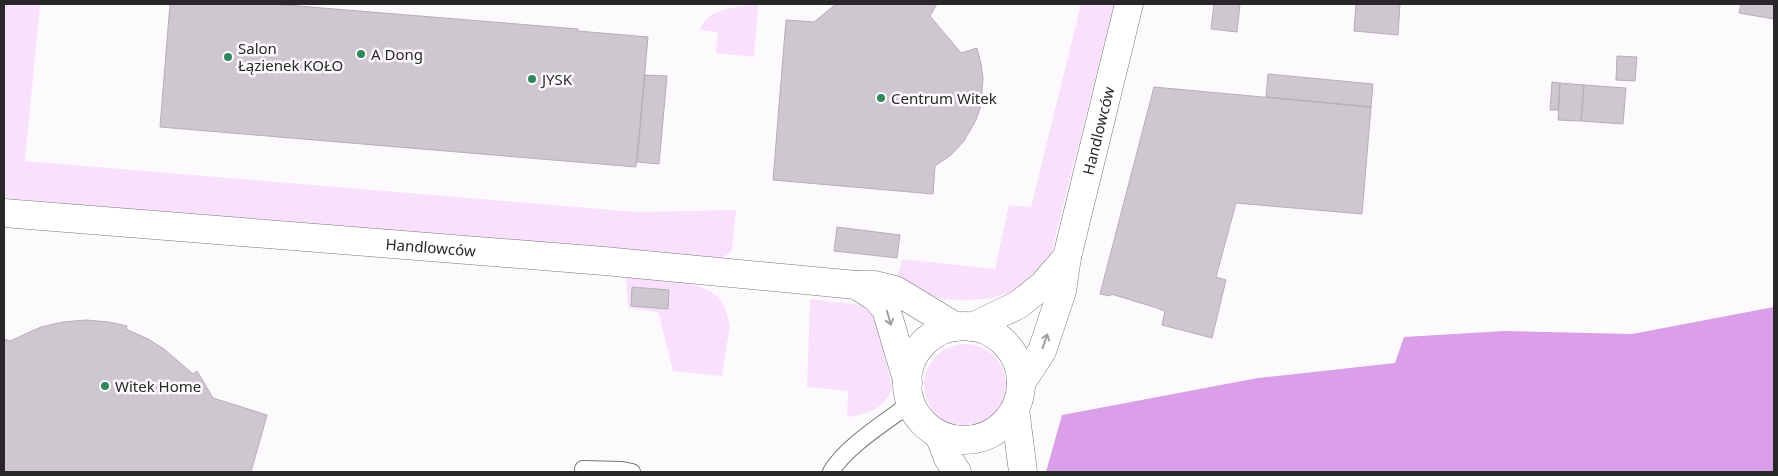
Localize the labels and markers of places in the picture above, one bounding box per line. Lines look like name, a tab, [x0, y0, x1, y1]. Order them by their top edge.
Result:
place label: Salon Łązienek KOŁO	[238, 38, 343, 75]
place label: A Dong	[371, 44, 423, 64]
marker: A Dong	[355, 48, 367, 60]
marker: Salon Łązienek KOŁO	[222, 51, 234, 63]
place label: JYSK	[540, 69, 573, 89]
marker: JYSK	[526, 73, 538, 85]
place label: Centrum Witek	[891, 88, 997, 108]
marker: Centrum Witek	[875, 92, 887, 104]
place label: Witek Home	[115, 376, 201, 396]
marker: Witek Home	[99, 380, 111, 392]

